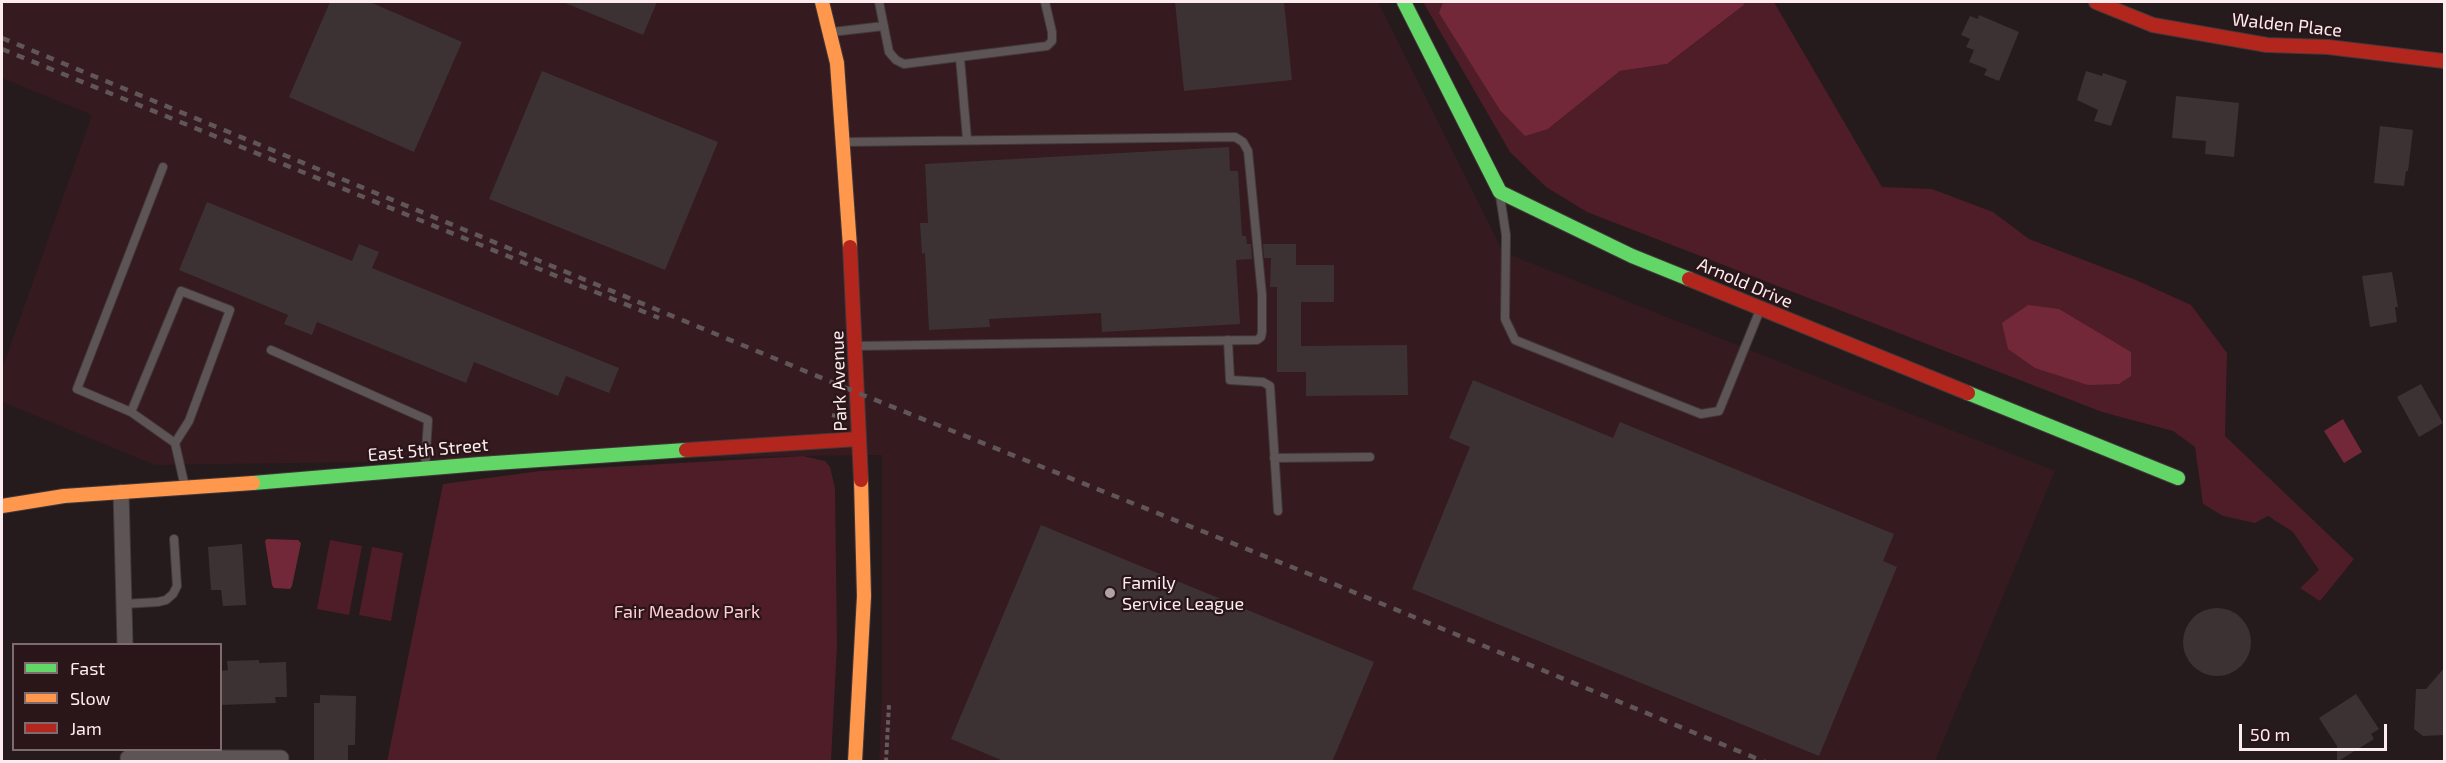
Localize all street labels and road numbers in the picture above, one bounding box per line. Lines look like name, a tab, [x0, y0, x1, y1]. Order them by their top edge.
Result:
street label: Walden Place	[2231, 8, 2343, 42]
street label: Arnold Drive	[1694, 253, 1796, 313]
street label: Park Avenue	[826, 330, 852, 432]
street label: East 5th Street	[367, 434, 489, 466]

